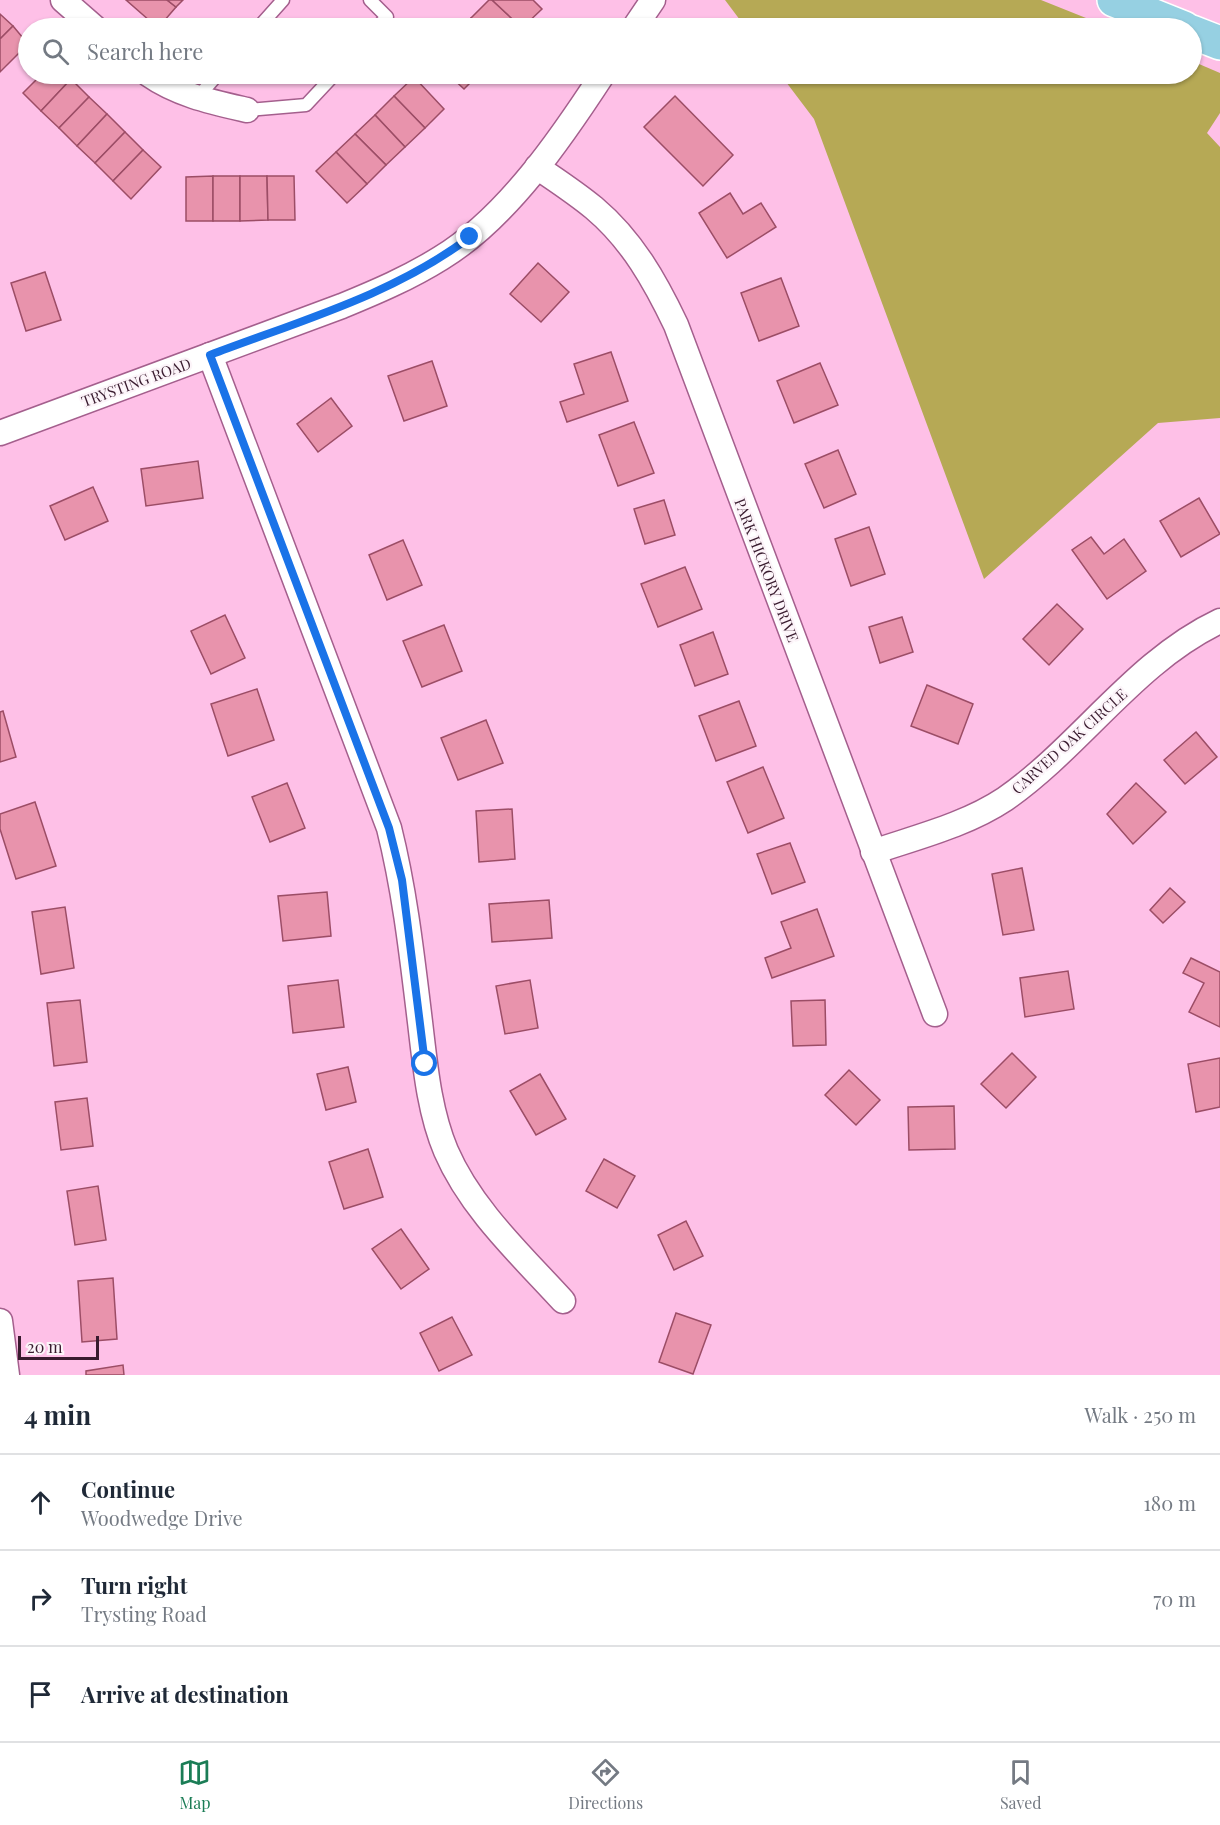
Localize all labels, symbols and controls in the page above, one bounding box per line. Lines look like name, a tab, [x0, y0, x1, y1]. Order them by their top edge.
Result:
search box	[18, 18, 1202, 84]
icon: search	[39, 35, 72, 68]
text: Search here	[87, 36, 203, 66]
route end	[456, 223, 482, 249]
street label: TRYSTING ROAD	[79, 353, 194, 411]
street label: PARK HICKORY DRIVE	[730, 495, 804, 645]
street label: CARVED OAK CIRCLE	[1007, 684, 1131, 798]
route start	[411, 1050, 437, 1076]
scale bar	[18, 1333, 99, 1360]
text: 20 m	[27, 1336, 62, 1357]
text: 4 min	[24, 1397, 91, 1432]
text: Walk · 250 m	[1085, 1401, 1196, 1428]
text: Continue	[81, 1474, 175, 1504]
icon: ahead	[24, 1486, 57, 1519]
text: 180 m	[1143, 1489, 1196, 1516]
text: Woodwedge Drive	[81, 1504, 243, 1531]
text: Turn right	[81, 1570, 187, 1600]
icon: right	[24, 1582, 57, 1615]
text: 70 m	[1153, 1585, 1196, 1612]
text: Trysting Road	[81, 1600, 207, 1627]
icon: arrive	[24, 1678, 57, 1711]
text: Arrive at destination	[81, 1679, 289, 1709]
tab: Map	[178, 1756, 211, 1813]
tab: Directions	[568, 1756, 643, 1813]
tab: Saved	[1000, 1756, 1042, 1813]

